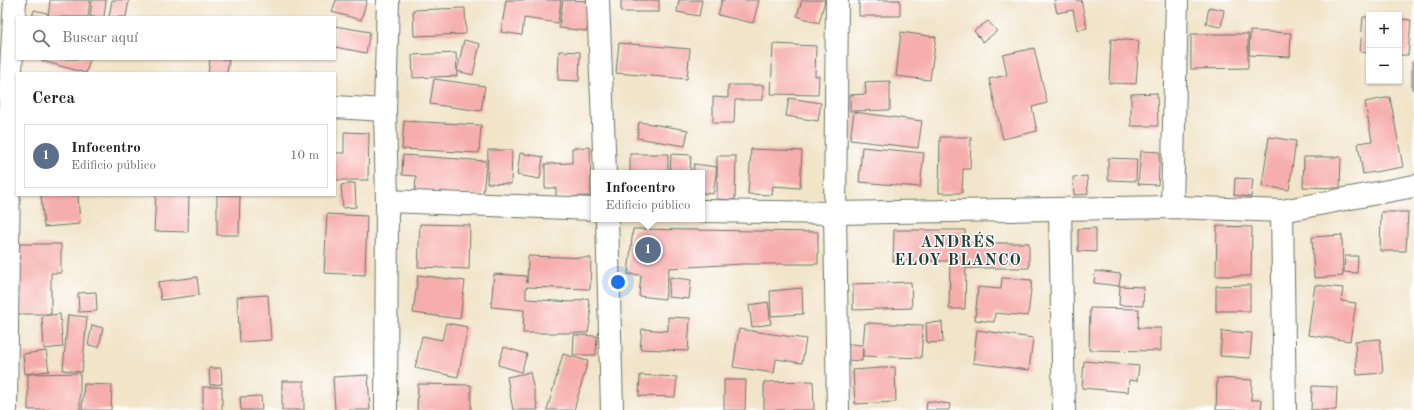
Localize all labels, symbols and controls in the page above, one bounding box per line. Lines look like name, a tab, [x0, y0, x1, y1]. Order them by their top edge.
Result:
map controls	[1366, 12, 1402, 84]
button: +	[1366, 12, 1402, 48]
search box	[16, 16, 336, 60]
icon: search	[30, 27, 52, 49]
text: Buscar aquí	[62, 31, 138, 46]
button: −	[1366, 48, 1402, 84]
text: Cerca	[32, 90, 75, 107]
text: Infocentro	[71, 141, 141, 156]
text: 1	[42, 149, 50, 162]
text: 10 m	[290, 149, 319, 162]
text: Edificio público	[71, 159, 156, 172]
popup	[591, 170, 705, 222]
text: Infocentro	[606, 181, 675, 196]
text: Edificio público	[606, 199, 690, 212]
district label: ANDRÉS ELOY BLANCO	[894, 231, 1022, 269]
pin: 1	[635, 235, 661, 265]
your location	[608, 272, 628, 292]

